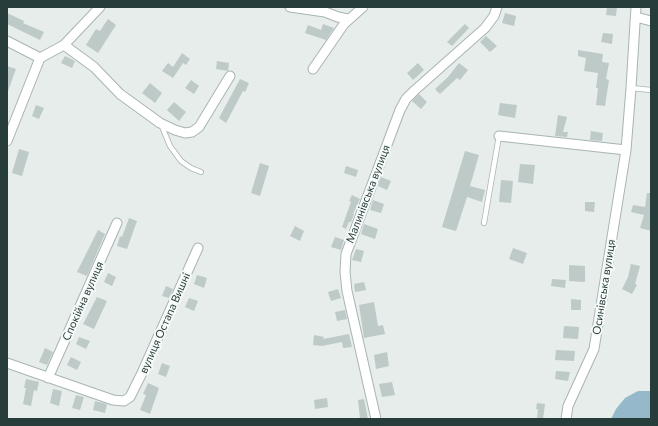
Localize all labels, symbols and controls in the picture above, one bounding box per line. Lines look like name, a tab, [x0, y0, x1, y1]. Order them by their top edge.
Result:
street label: Малинівська вулиця	[343, 143, 393, 245]
street label: Осинівська вулиця	[590, 238, 618, 336]
street label: Спокійна вулиця	[60, 259, 106, 343]
street label: вулиця Остапа Вишні	[137, 270, 193, 376]

